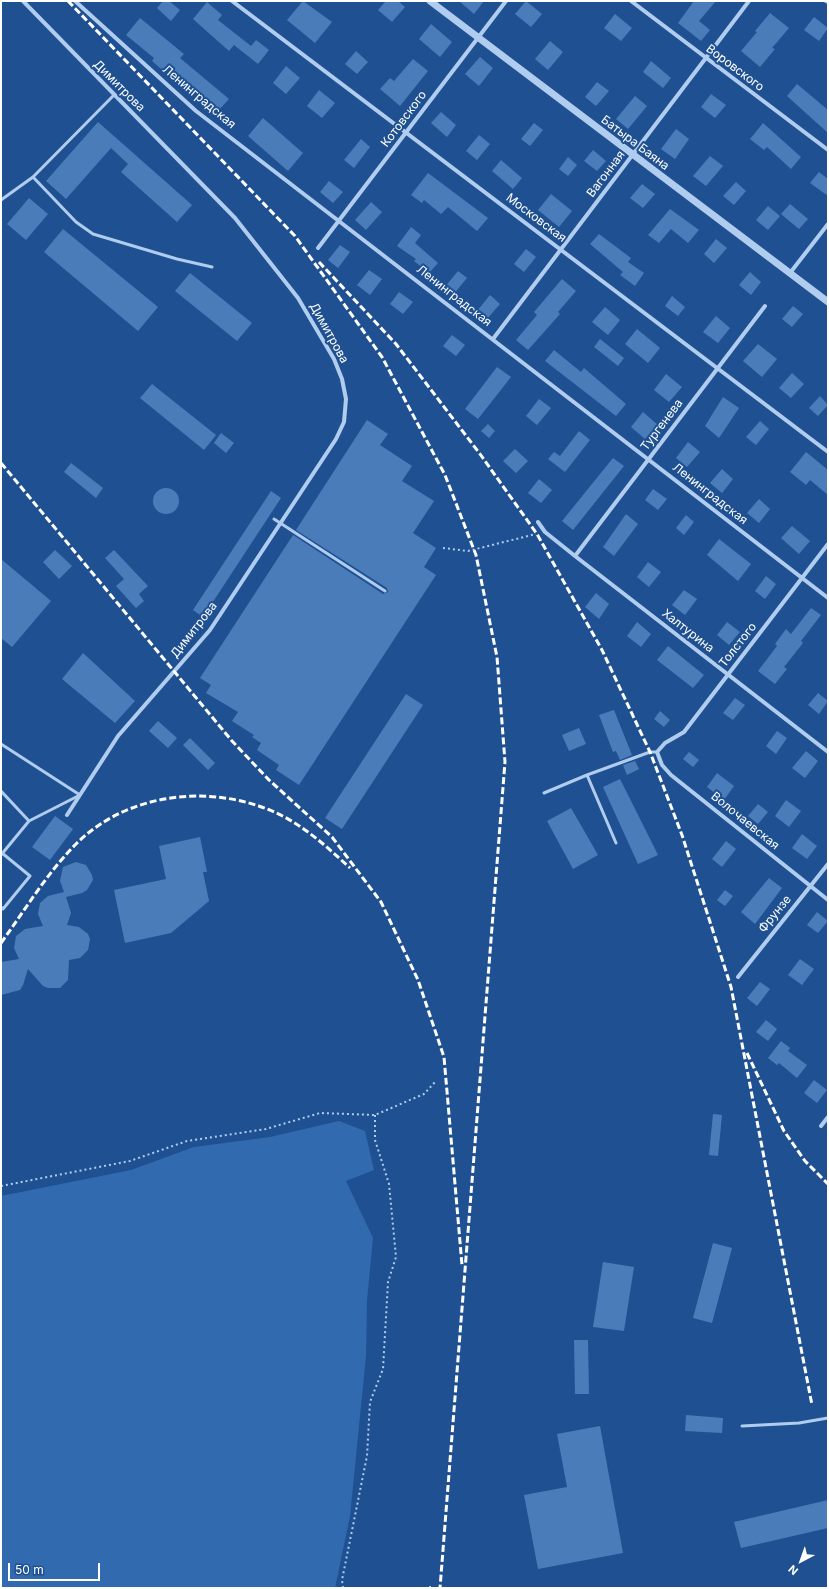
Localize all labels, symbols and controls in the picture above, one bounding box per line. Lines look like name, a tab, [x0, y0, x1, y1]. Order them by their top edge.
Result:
street label: Воровского	[703, 42, 767, 94]
street label: Димитрова	[90, 57, 148, 115]
street label: Ленинградская	[159, 62, 239, 132]
street label: Котовского	[378, 88, 430, 150]
street label: Батыра Баяна	[598, 113, 672, 173]
street label: Вагонная	[584, 148, 628, 200]
street label: Московская	[503, 191, 569, 245]
street label: Ленинградская	[414, 262, 494, 330]
street label: Димитрова	[306, 300, 352, 366]
street label: Тургенева	[638, 396, 686, 454]
street label: Ленинградская	[670, 460, 750, 528]
street label: Димитрова	[168, 599, 220, 661]
street label: Халтурина	[659, 606, 717, 656]
street label: Толстого	[716, 620, 760, 670]
street label: Волочаевская	[708, 789, 782, 853]
street label: Фрунзе	[756, 892, 794, 936]
north arrow	[781, 1541, 821, 1581]
scale bar	[10, 1555, 102, 1581]
text: 50 m	[15, 1562, 44, 1577]
text: N	[785, 1562, 801, 1578]

